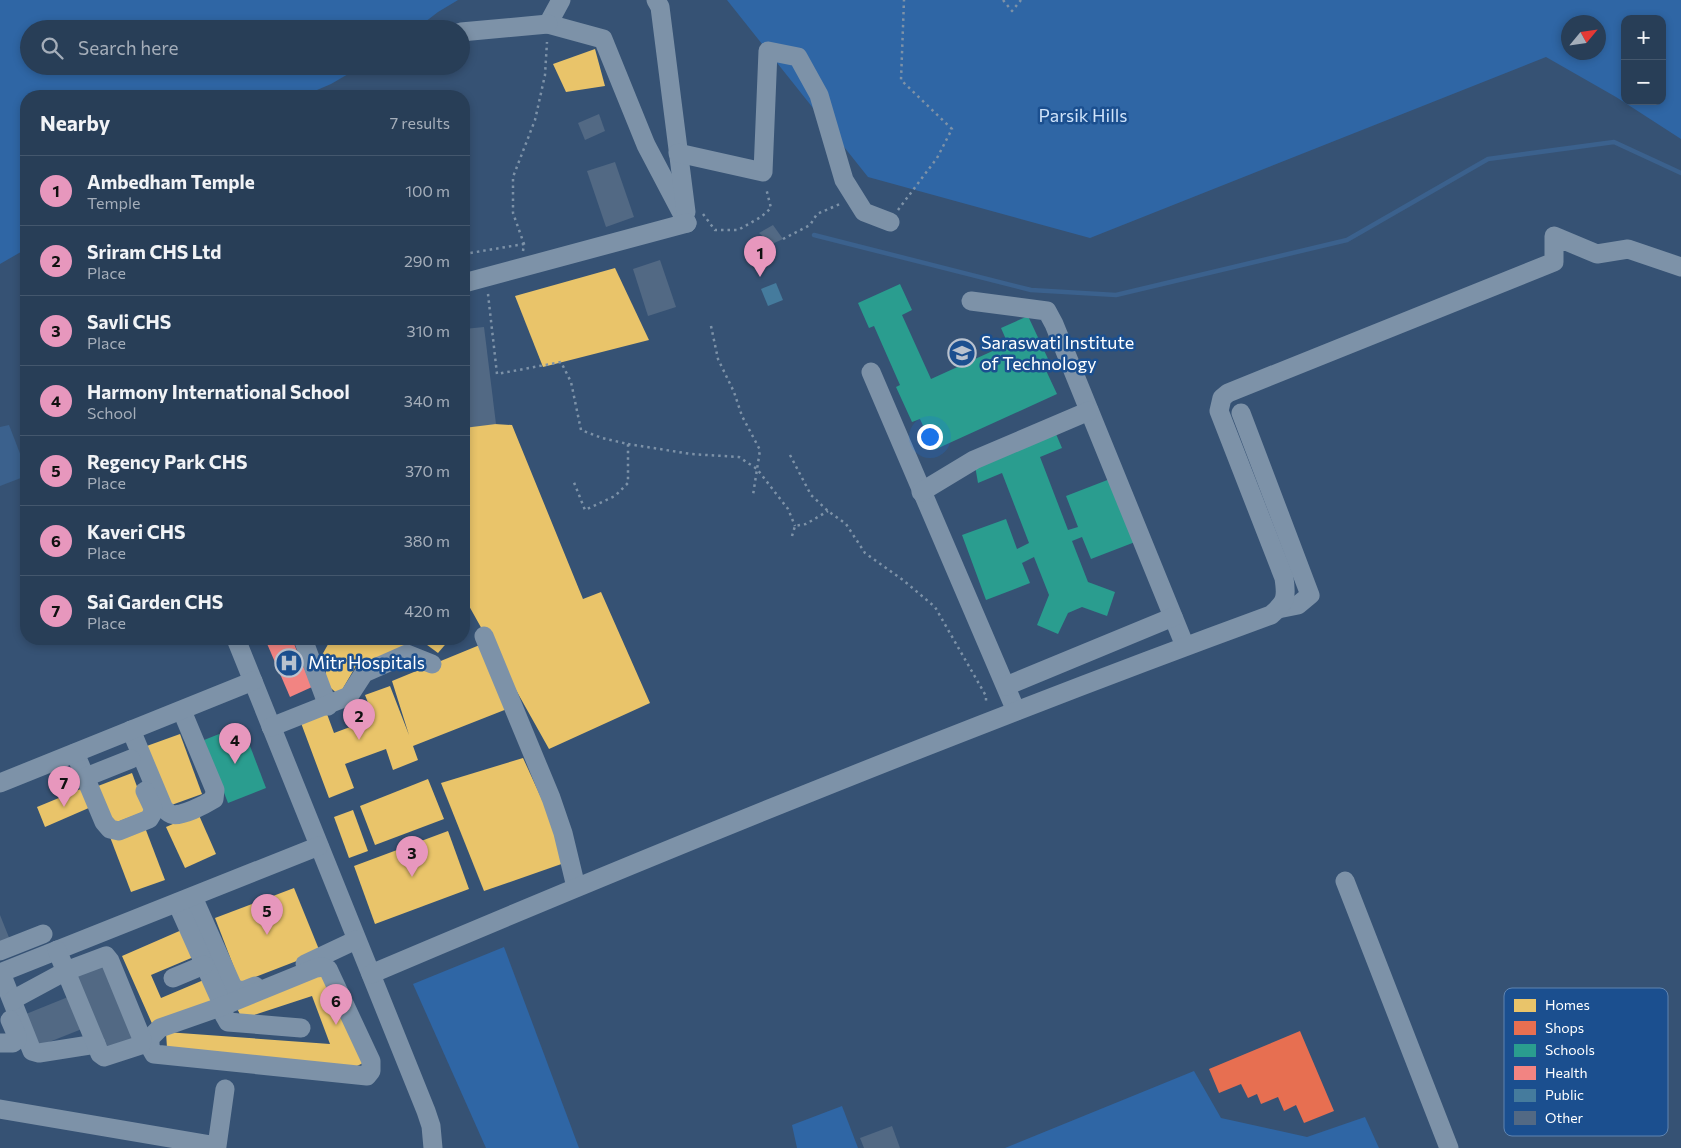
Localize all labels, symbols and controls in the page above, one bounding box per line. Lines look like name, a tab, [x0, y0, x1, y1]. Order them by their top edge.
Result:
north arrow	[1561, 15, 1606, 60]
map controls	[1621, 15, 1666, 105]
button: +	[1621, 15, 1666, 60]
search box	[20, 20, 470, 75]
icon: search	[38, 34, 66, 62]
text: Search here	[78, 36, 178, 59]
button: −	[1621, 60, 1666, 105]
park label: Parsik Hills	[1038, 104, 1128, 126]
text: Nearby	[40, 110, 110, 135]
text: 7 results	[390, 113, 450, 132]
text: Ambedham Temple	[87, 170, 255, 193]
text: 1	[52, 181, 60, 200]
text: 100 m	[405, 181, 450, 200]
text: Temple	[87, 193, 140, 212]
pin: 1	[744, 236, 776, 277]
text: Sriram CHS Ltd	[87, 240, 221, 263]
text: 2	[51, 251, 61, 270]
text: 290 m	[404, 251, 450, 270]
text: Place	[87, 263, 126, 282]
text: Savli CHS	[87, 310, 171, 333]
text: 3	[51, 321, 61, 340]
text: 310 m	[407, 321, 450, 340]
place label: Saraswati Institute of Technology	[981, 331, 1134, 374]
text: Place	[87, 333, 126, 352]
school or university icon: Saraswati Institute of Technology	[947, 338, 977, 368]
text: Harmony International School	[87, 380, 350, 403]
text: 4	[51, 391, 61, 410]
text: 340 m	[404, 391, 450, 410]
text: School	[87, 403, 137, 422]
your location	[917, 424, 943, 450]
text: Regency Park CHS	[87, 450, 247, 473]
text: 5	[51, 461, 61, 480]
text: 370 m	[405, 461, 450, 480]
text: Place	[87, 473, 126, 492]
text: Kaveri CHS	[87, 520, 185, 543]
text: 6	[51, 531, 61, 550]
text: 380 m	[404, 531, 450, 550]
text: Place	[87, 543, 126, 562]
text: Sai Garden CHS	[87, 590, 223, 613]
text: 7	[52, 601, 60, 620]
text: 420 m	[404, 601, 450, 620]
text: Place	[87, 613, 126, 632]
hospital icon: Mitr Hospitals	[274, 648, 304, 678]
place label: Mitr Hospitals	[308, 651, 425, 673]
pin: 2	[343, 699, 375, 740]
pin: 4	[219, 723, 251, 764]
pin: 7	[48, 766, 80, 807]
pin: 3	[396, 836, 428, 877]
pin: 5	[251, 894, 283, 935]
pin: 6	[320, 984, 352, 1025]
legend	[1504, 988, 1668, 1136]
text: Homes	[1545, 996, 1590, 1013]
text: Shops	[1545, 1019, 1584, 1036]
text: Schools	[1545, 1041, 1595, 1058]
text: Health	[1545, 1064, 1588, 1081]
text: Public	[1545, 1086, 1584, 1103]
text: Other	[1545, 1109, 1584, 1126]

